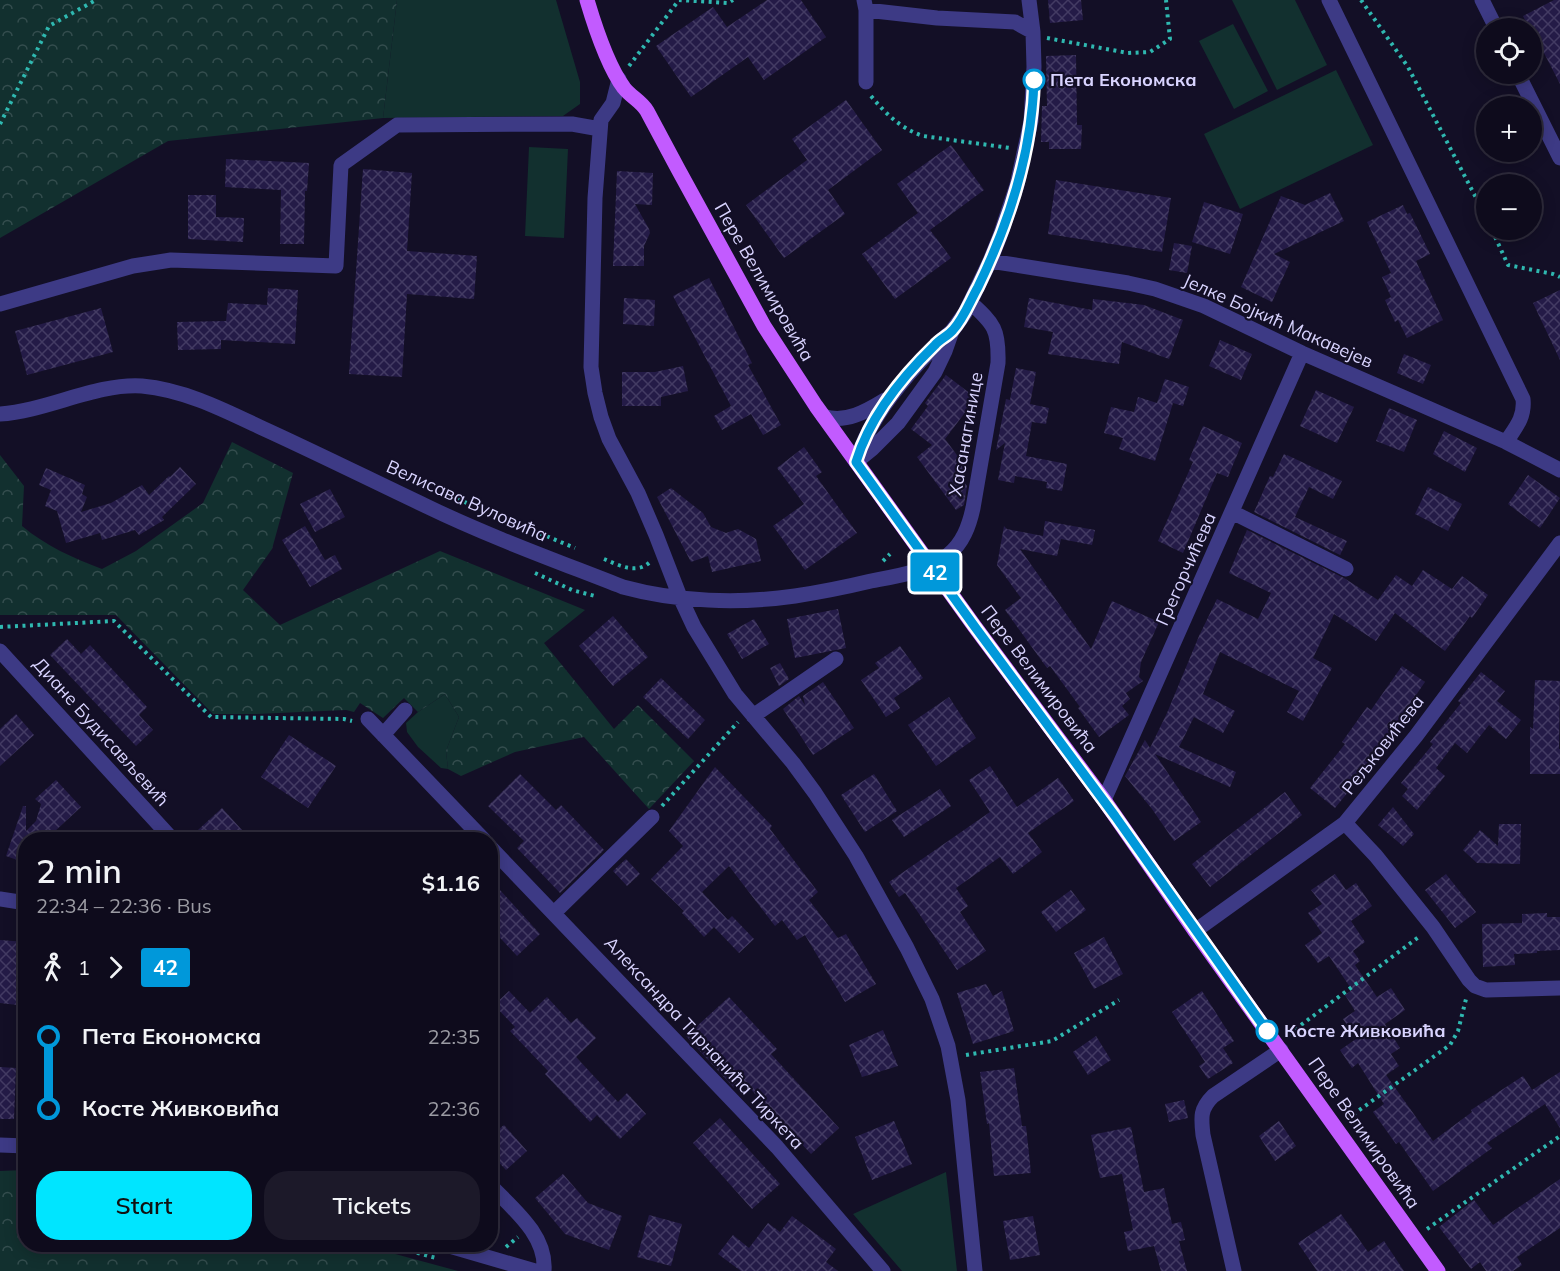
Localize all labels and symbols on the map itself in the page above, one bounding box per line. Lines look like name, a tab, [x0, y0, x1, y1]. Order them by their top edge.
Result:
place label: Пета Економска	[1050, 68, 1197, 91]
marker: Пета Економска	[1023, 69, 1045, 91]
street label: Пере Велимировића	[710, 198, 819, 365]
street label: Јелке Бојкић Макавејев	[1180, 268, 1377, 373]
street label: Хасанагинице	[943, 370, 988, 498]
street label: Велисава Вуловића	[383, 455, 551, 546]
street label: Грегорчићева	[1150, 509, 1221, 629]
line badge: 42	[908, 552, 962, 592]
street label: Пере Велимировића	[976, 600, 1103, 757]
street label: Диане Будисављевић	[28, 652, 174, 811]
street label: Рељковићева	[1337, 690, 1429, 799]
street label: Александра Тирнанића Тиркета	[600, 931, 809, 1154]
place label: Косте Живковића	[1284, 1019, 1446, 1042]
marker: Косте Живковића	[1256, 1020, 1278, 1042]
street label: Пере Велимировића	[1303, 1053, 1425, 1213]

